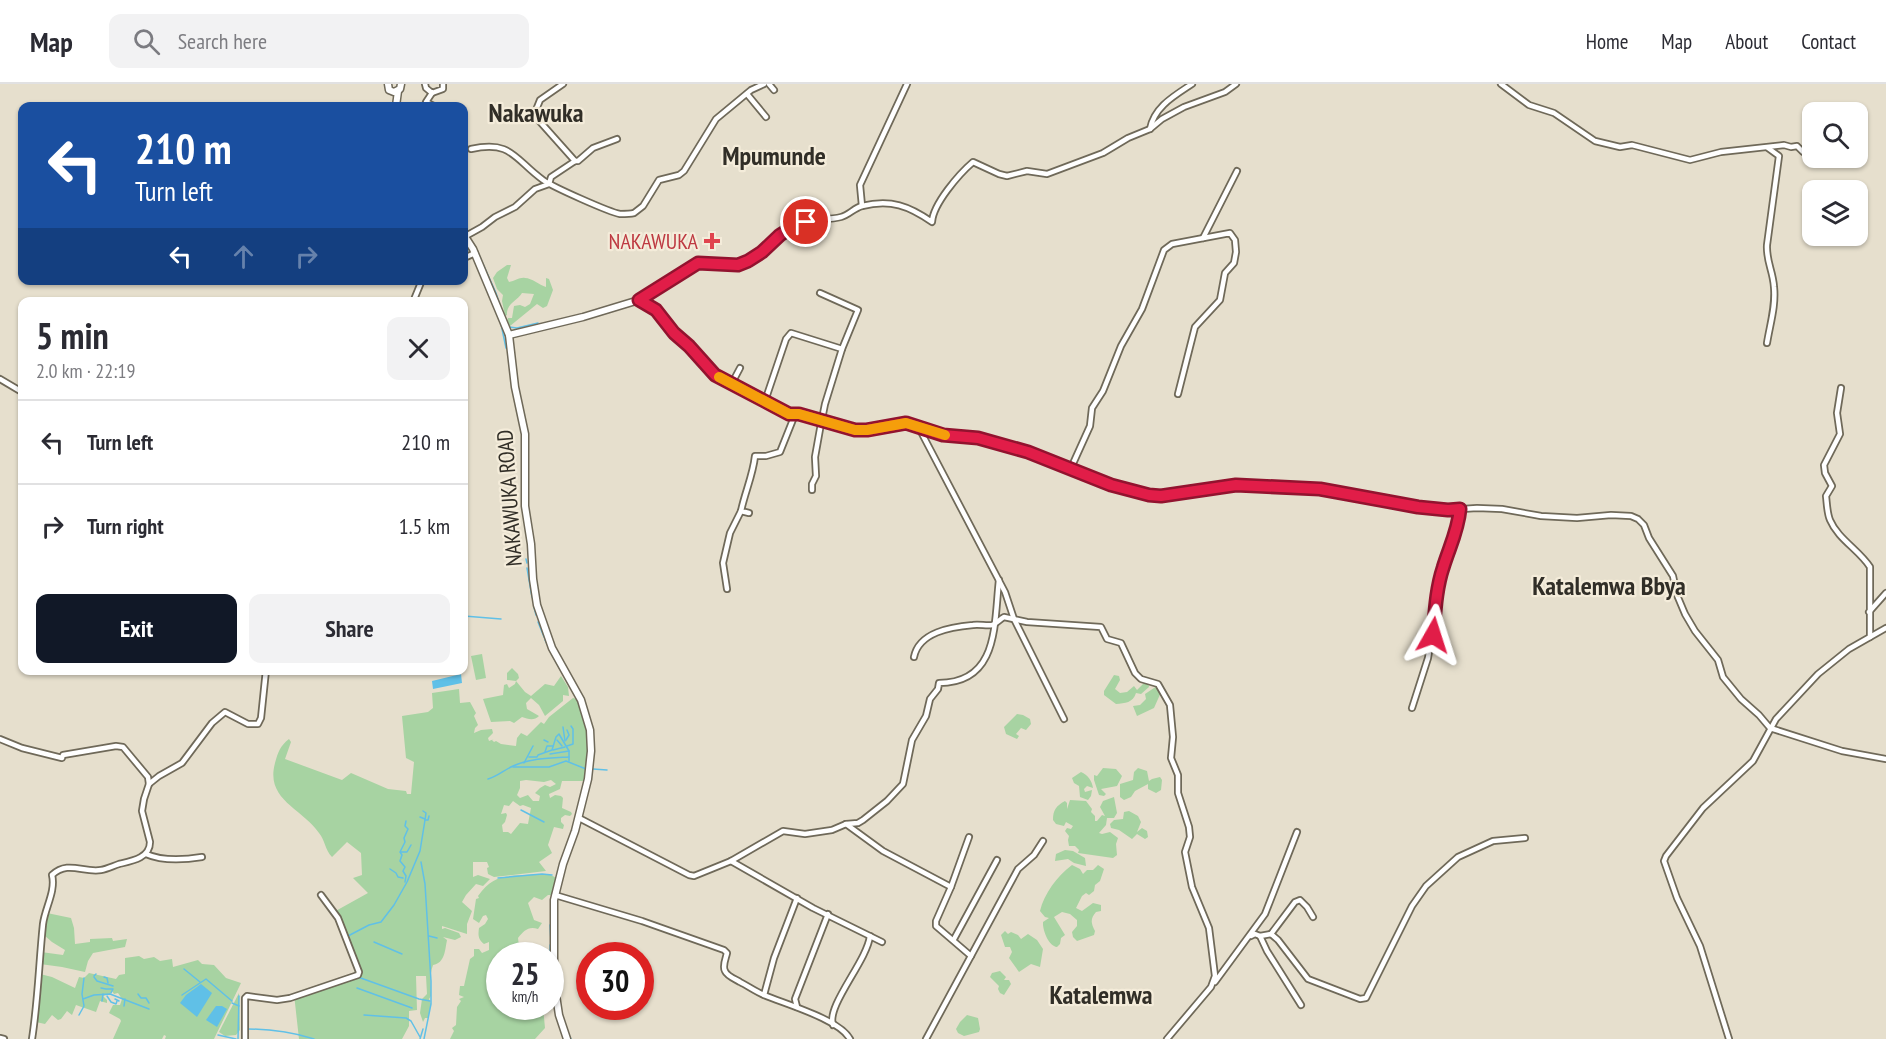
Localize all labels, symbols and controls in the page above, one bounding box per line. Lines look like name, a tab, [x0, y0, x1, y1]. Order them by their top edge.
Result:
search box	[109, 14, 529, 68]
text: Map	[30, 23, 73, 60]
icon: search	[130, 25, 163, 58]
text: Search here	[178, 27, 267, 55]
text: Home	[1586, 28, 1628, 55]
text: Map	[1661, 28, 1692, 55]
text: About	[1725, 28, 1768, 55]
text: Contact	[1801, 28, 1856, 55]
district label: Nakawuka	[489, 96, 583, 129]
map controls	[1802, 102, 1868, 246]
button: search	[1802, 102, 1868, 168]
text: 210 m	[135, 121, 232, 176]
icon: left	[36, 126, 114, 204]
district label: Mpumunde	[722, 139, 826, 172]
text: Turn left	[135, 174, 213, 208]
button: layers	[1802, 180, 1868, 246]
pin	[780, 196, 831, 247]
icon: arrive	[789, 205, 822, 238]
place label: NAKAWUKA	[609, 227, 699, 255]
marker: NAKAWUKA	[703, 232, 721, 250]
icon: left	[164, 240, 197, 273]
icon: ahead	[227, 240, 260, 273]
icon: right	[290, 240, 323, 273]
text: 5 min	[36, 312, 109, 359]
button: close	[387, 317, 450, 380]
text: 2.0 km · 22:19	[36, 358, 135, 384]
icon: left	[36, 426, 69, 459]
text: Turn left	[87, 428, 153, 456]
text: 210 m	[401, 428, 450, 456]
street label: NAKAWUKA ROAD	[490, 429, 528, 567]
icon: right	[36, 510, 69, 543]
text: Turn right	[87, 512, 164, 540]
text: 1.5 km	[399, 512, 450, 540]
district label: Katalemwa Bbya	[1532, 569, 1686, 602]
button: Exit	[36, 594, 237, 663]
button: Share	[249, 594, 450, 663]
position arrow	[1401, 603, 1465, 667]
speed limit sign: 30	[576, 942, 654, 1020]
text: 25	[511, 954, 539, 993]
district label: Katalemwa	[1049, 978, 1153, 1011]
text: km/h	[512, 987, 538, 1006]

